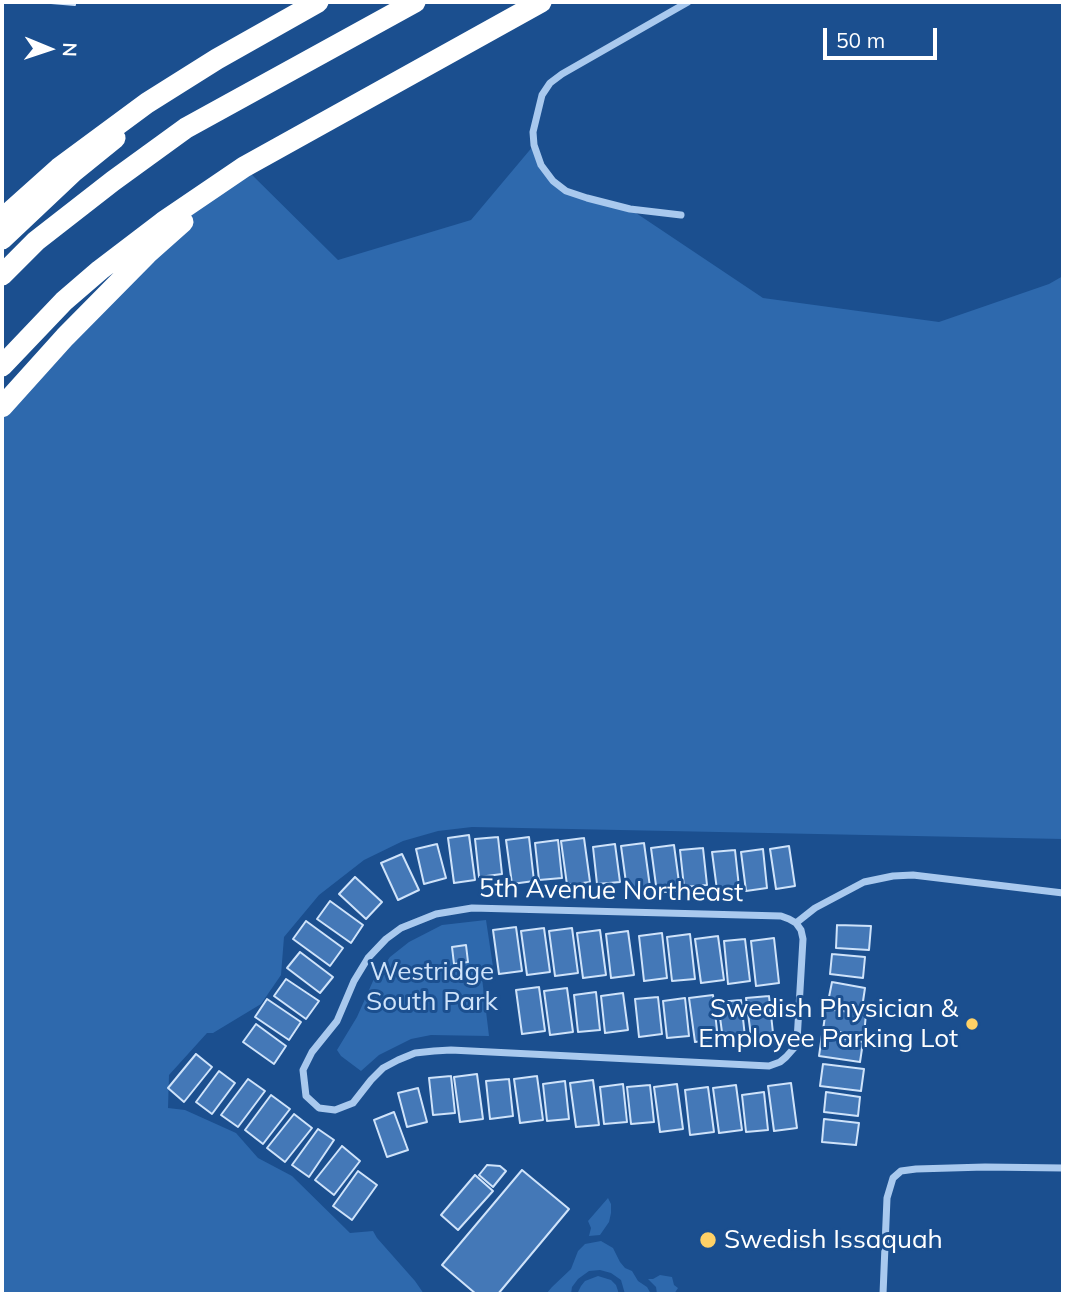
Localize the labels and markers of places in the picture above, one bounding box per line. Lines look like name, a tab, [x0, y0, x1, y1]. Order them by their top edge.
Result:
place label: Swedish Physician & Employee Parking Lot	[698, 993, 958, 1054]
marker: Swedish Physician & Employee Parking Lot	[964, 1016, 980, 1032]
place label: Swedish Issaquah	[724, 1224, 943, 1256]
marker: Swedish Issaquah	[698, 1230, 718, 1250]

